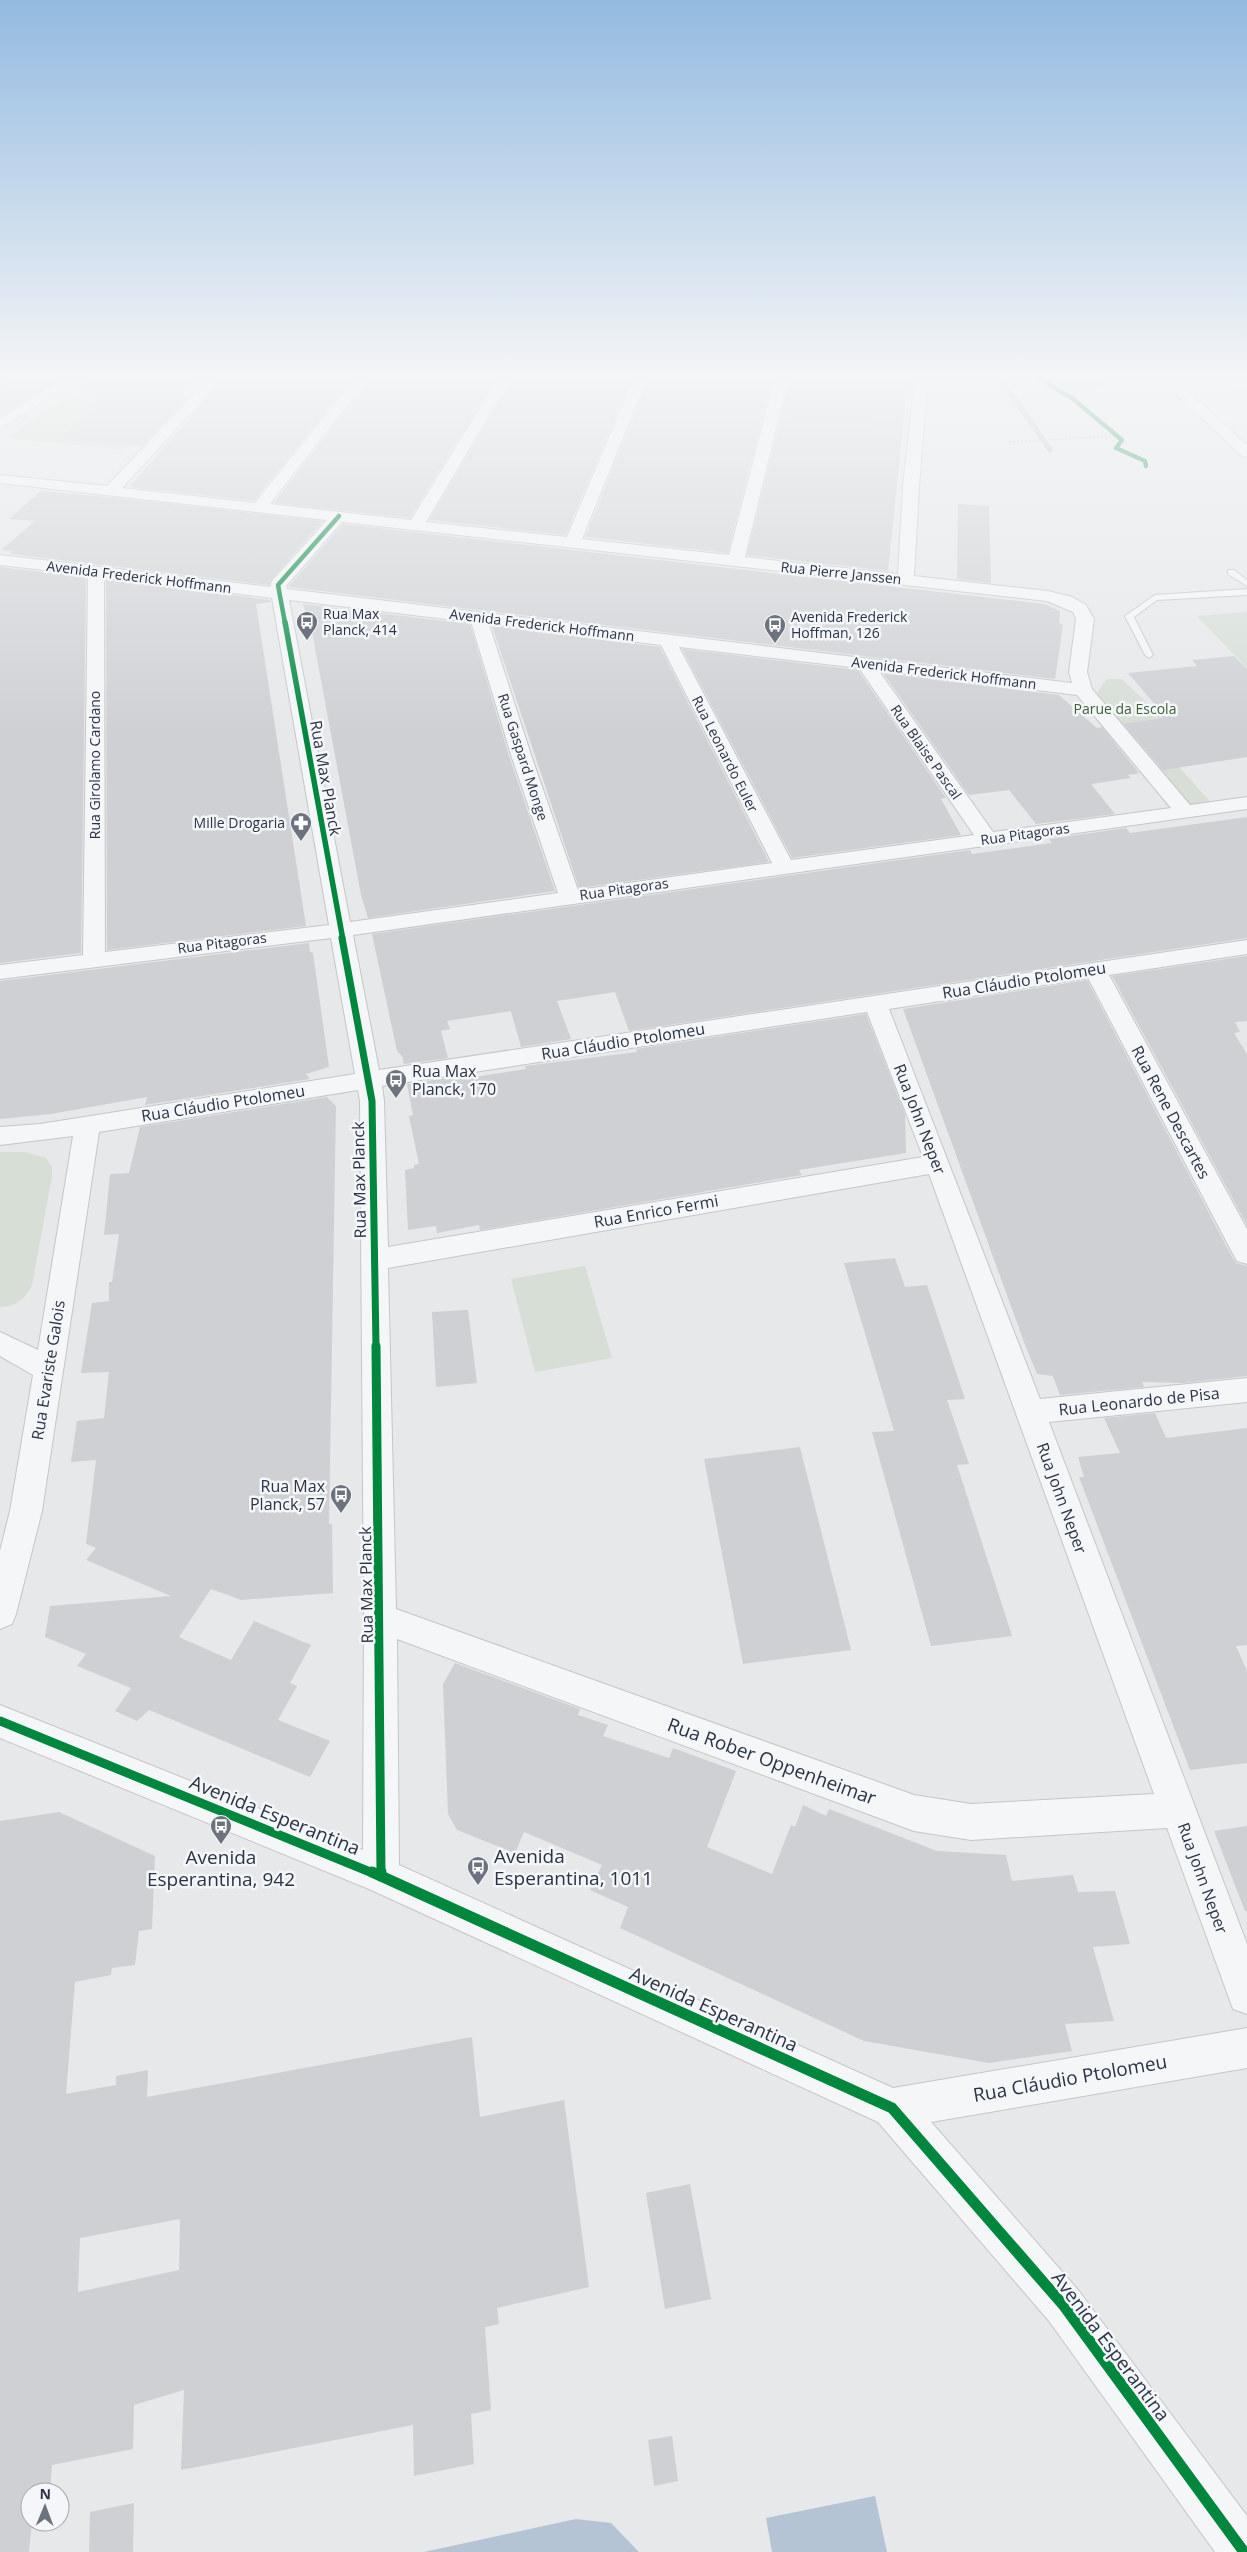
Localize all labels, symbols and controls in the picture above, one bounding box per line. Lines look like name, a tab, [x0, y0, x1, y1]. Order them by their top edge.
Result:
street label: Avenida Frederick Hoffmann	[46, 556, 233, 597]
street label: Rua Pierre Janssen	[780, 557, 902, 588]
place label: Rua Max Planck, 414	[323, 604, 397, 639]
street label: Avenida Frederick Hoffmann	[449, 604, 636, 645]
place label: Avenida Frederick Hoffman, 126	[791, 607, 908, 642]
bus stop icon: Rua Max Planck, 414	[295, 610, 319, 641]
bus stop icon: Avenida Frederick Hoffman, 126	[763, 613, 787, 644]
street label: Avenida Frederick Hoffmann	[851, 652, 1038, 693]
street label: Rua Girolamo Cardano	[85, 691, 104, 839]
street label: Rua Gaspard Monge	[494, 691, 553, 823]
street label: Rua Leonardo Euler	[688, 692, 763, 816]
park label: Parue da Escola	[1074, 699, 1176, 718]
street label: Rua Blaise Pascal	[887, 701, 966, 803]
street label: Rua Max Planck	[305, 718, 347, 838]
pharmacy icon: Mille Drogaria	[289, 811, 313, 842]
place label: Mille Drogaria	[194, 813, 285, 832]
street label: Rua Pitagoras	[979, 818, 1071, 849]
street label: Rua Pitagoras	[578, 873, 670, 904]
street label: Rua Pitagoras	[176, 928, 268, 957]
street label: Rua Cláudio Ptolomeu	[941, 956, 1107, 1004]
street label: Rua Cláudio Ptolomeu	[540, 1017, 706, 1065]
street label: Rua Rene Descartes	[1127, 1041, 1215, 1183]
place label: Rua Max Planck, 170	[412, 1060, 496, 1100]
street label: Rua John Neper	[889, 1061, 951, 1178]
bus stop icon: Rua Max Planck, 170	[384, 1068, 408, 1099]
street label: Rua Cláudio Ptolomeu	[140, 1079, 306, 1127]
street label: Rua Max Planck	[347, 1121, 371, 1239]
street label: Rua Enrico Fermi	[592, 1189, 720, 1233]
street label: Rua Evariste Galois	[26, 1298, 70, 1442]
street label: Rua Leonardo de Pisa	[1057, 1382, 1221, 1420]
street label: Rua John Neper	[1032, 1439, 1092, 1557]
place label: Rua Max Planck, 57	[250, 1475, 326, 1515]
bus stop icon: Rua Max Planck, 57	[329, 1483, 353, 1514]
street label: Rua Max Planck	[354, 1526, 378, 1644]
street label: Rua Rober Oppenheimar	[664, 1711, 880, 1811]
street label: Avenida Esperantina	[186, 1769, 364, 1861]
bus stop icon: Avenida Esperantina, 942	[209, 1814, 233, 1845]
street label: Rua John Neper	[1173, 1819, 1233, 1937]
place label: Avenida Esperantina, 1011	[494, 1843, 653, 1891]
place label: Avenida Esperantina, 942	[147, 1844, 295, 1892]
bus stop icon: Avenida Esperantina, 1011	[466, 1855, 490, 1886]
street label: Avenida Esperantina	[626, 1960, 802, 2058]
street label: Rua Cláudio Ptolomeu	[971, 2048, 1169, 2108]
street label: Avenida Esperantina	[1046, 2266, 1176, 2426]
north arrow	[20, 2482, 70, 2532]
text: N	[39, 2484, 51, 2503]

